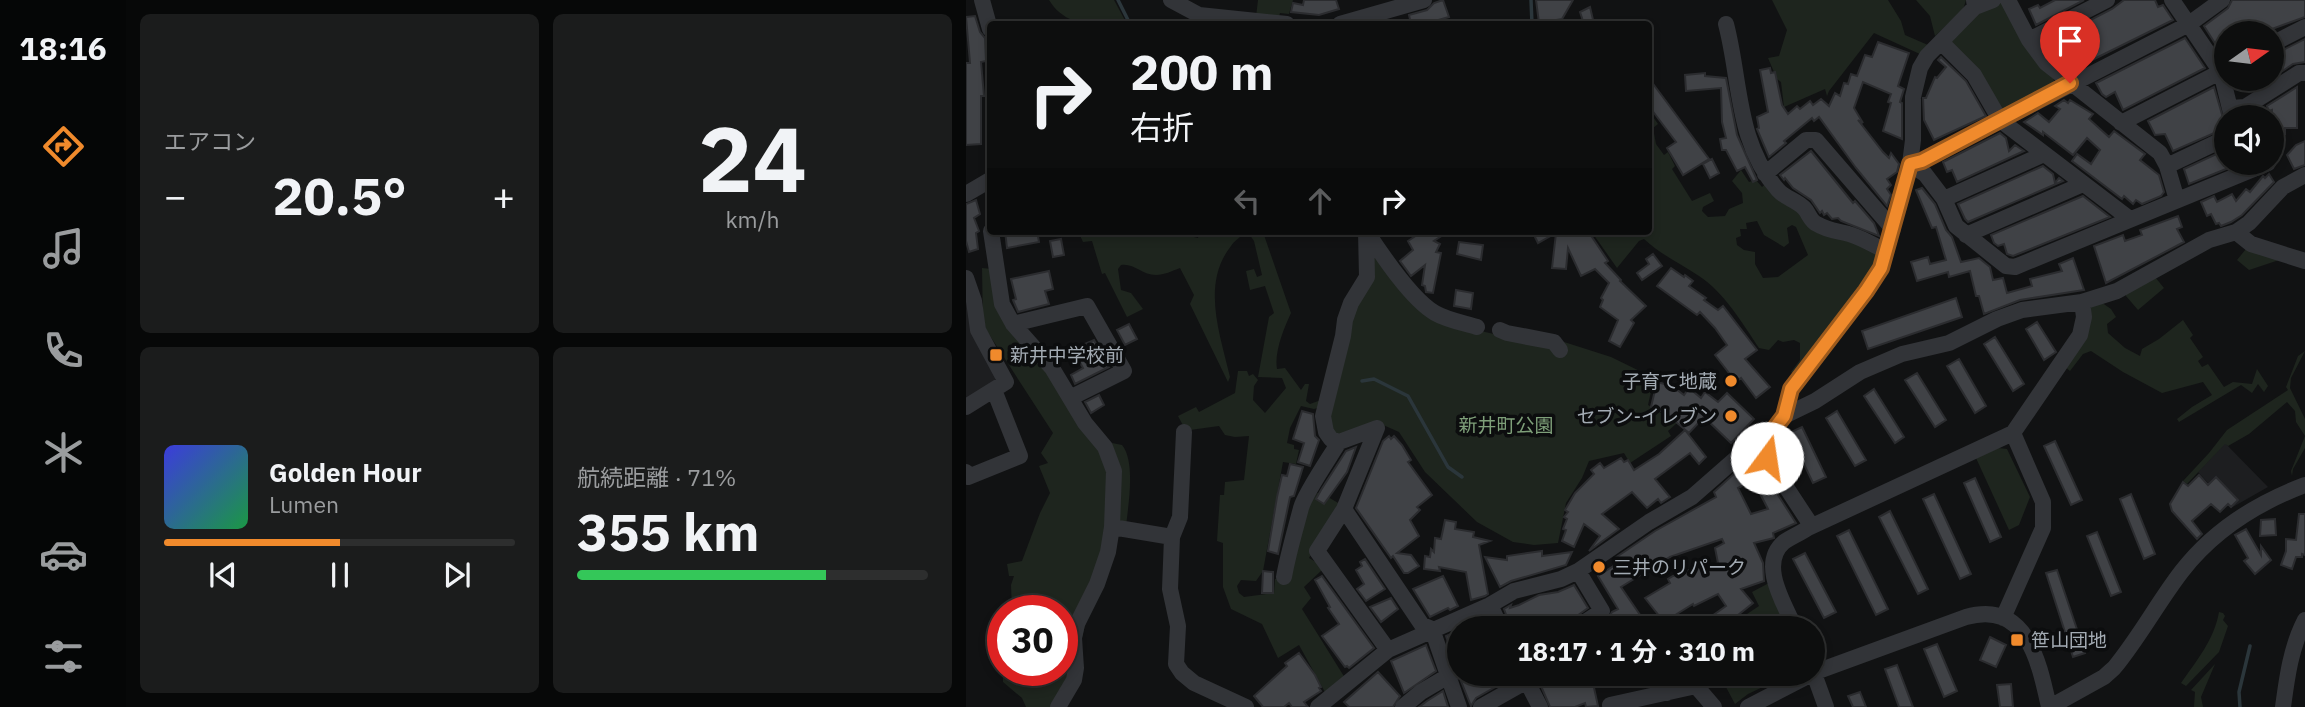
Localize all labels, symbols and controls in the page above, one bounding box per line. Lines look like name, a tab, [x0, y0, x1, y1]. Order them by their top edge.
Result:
pin	[2040, 11, 2100, 83]
north arrow	[2214, 21, 2284, 91]
map controls	[2214, 21, 2284, 175]
icon: arrive	[2051, 22, 2089, 60]
text: 18:16	[19, 27, 107, 69]
text: 200 m	[1130, 40, 1274, 103]
icon: right	[1015, 49, 1106, 140]
text: 24	[698, 99, 807, 217]
button: sound	[2214, 105, 2284, 175]
text: 右折	[1130, 106, 1194, 148]
icon: directions	[39, 122, 88, 171]
text: エアコン	[164, 126, 256, 156]
text: 20.5°	[272, 162, 407, 229]
text: −	[164, 171, 187, 220]
text: +	[492, 171, 515, 220]
icon: left	[1228, 182, 1266, 220]
icon: ahead	[1301, 182, 1339, 220]
icon: right	[1374, 182, 1412, 220]
text: km/h	[725, 204, 780, 234]
icon: music	[39, 224, 88, 273]
icon: phone	[39, 326, 88, 375]
place label: 新井中学校前	[1010, 343, 1124, 367]
marker: 新井中学校前	[988, 347, 1004, 363]
place label: 子育て地蔵	[1622, 369, 1717, 393]
marker: 子育て地蔵	[1723, 373, 1739, 389]
place label: セブン-イレブン	[1576, 404, 1717, 428]
marker: セブン-イレブン	[1723, 408, 1739, 424]
park label: 新井町公園	[1458, 413, 1554, 437]
position arrow	[1730, 421, 1804, 495]
icon: climate	[39, 428, 88, 477]
text: Golden Hour	[269, 455, 422, 489]
text: 航続距離 · 71%	[577, 462, 736, 492]
text: Lumen	[269, 489, 339, 519]
text: 355 km	[577, 498, 759, 565]
icon: car	[39, 530, 88, 579]
place label: 三井のリパーク	[1613, 555, 1746, 579]
icon: previous	[204, 556, 242, 594]
icon: pause	[321, 556, 359, 594]
icon: next	[438, 556, 476, 594]
marker: 三井のリパーク	[1591, 559, 1607, 575]
speed limit sign: 30	[987, 595, 1078, 686]
place label: 笹山団地	[2031, 628, 2107, 652]
icon: filters	[39, 632, 88, 681]
marker: 笹山団地	[2009, 632, 2025, 648]
text: 18:17 · 1 分 · 310 m	[1517, 634, 1755, 668]

